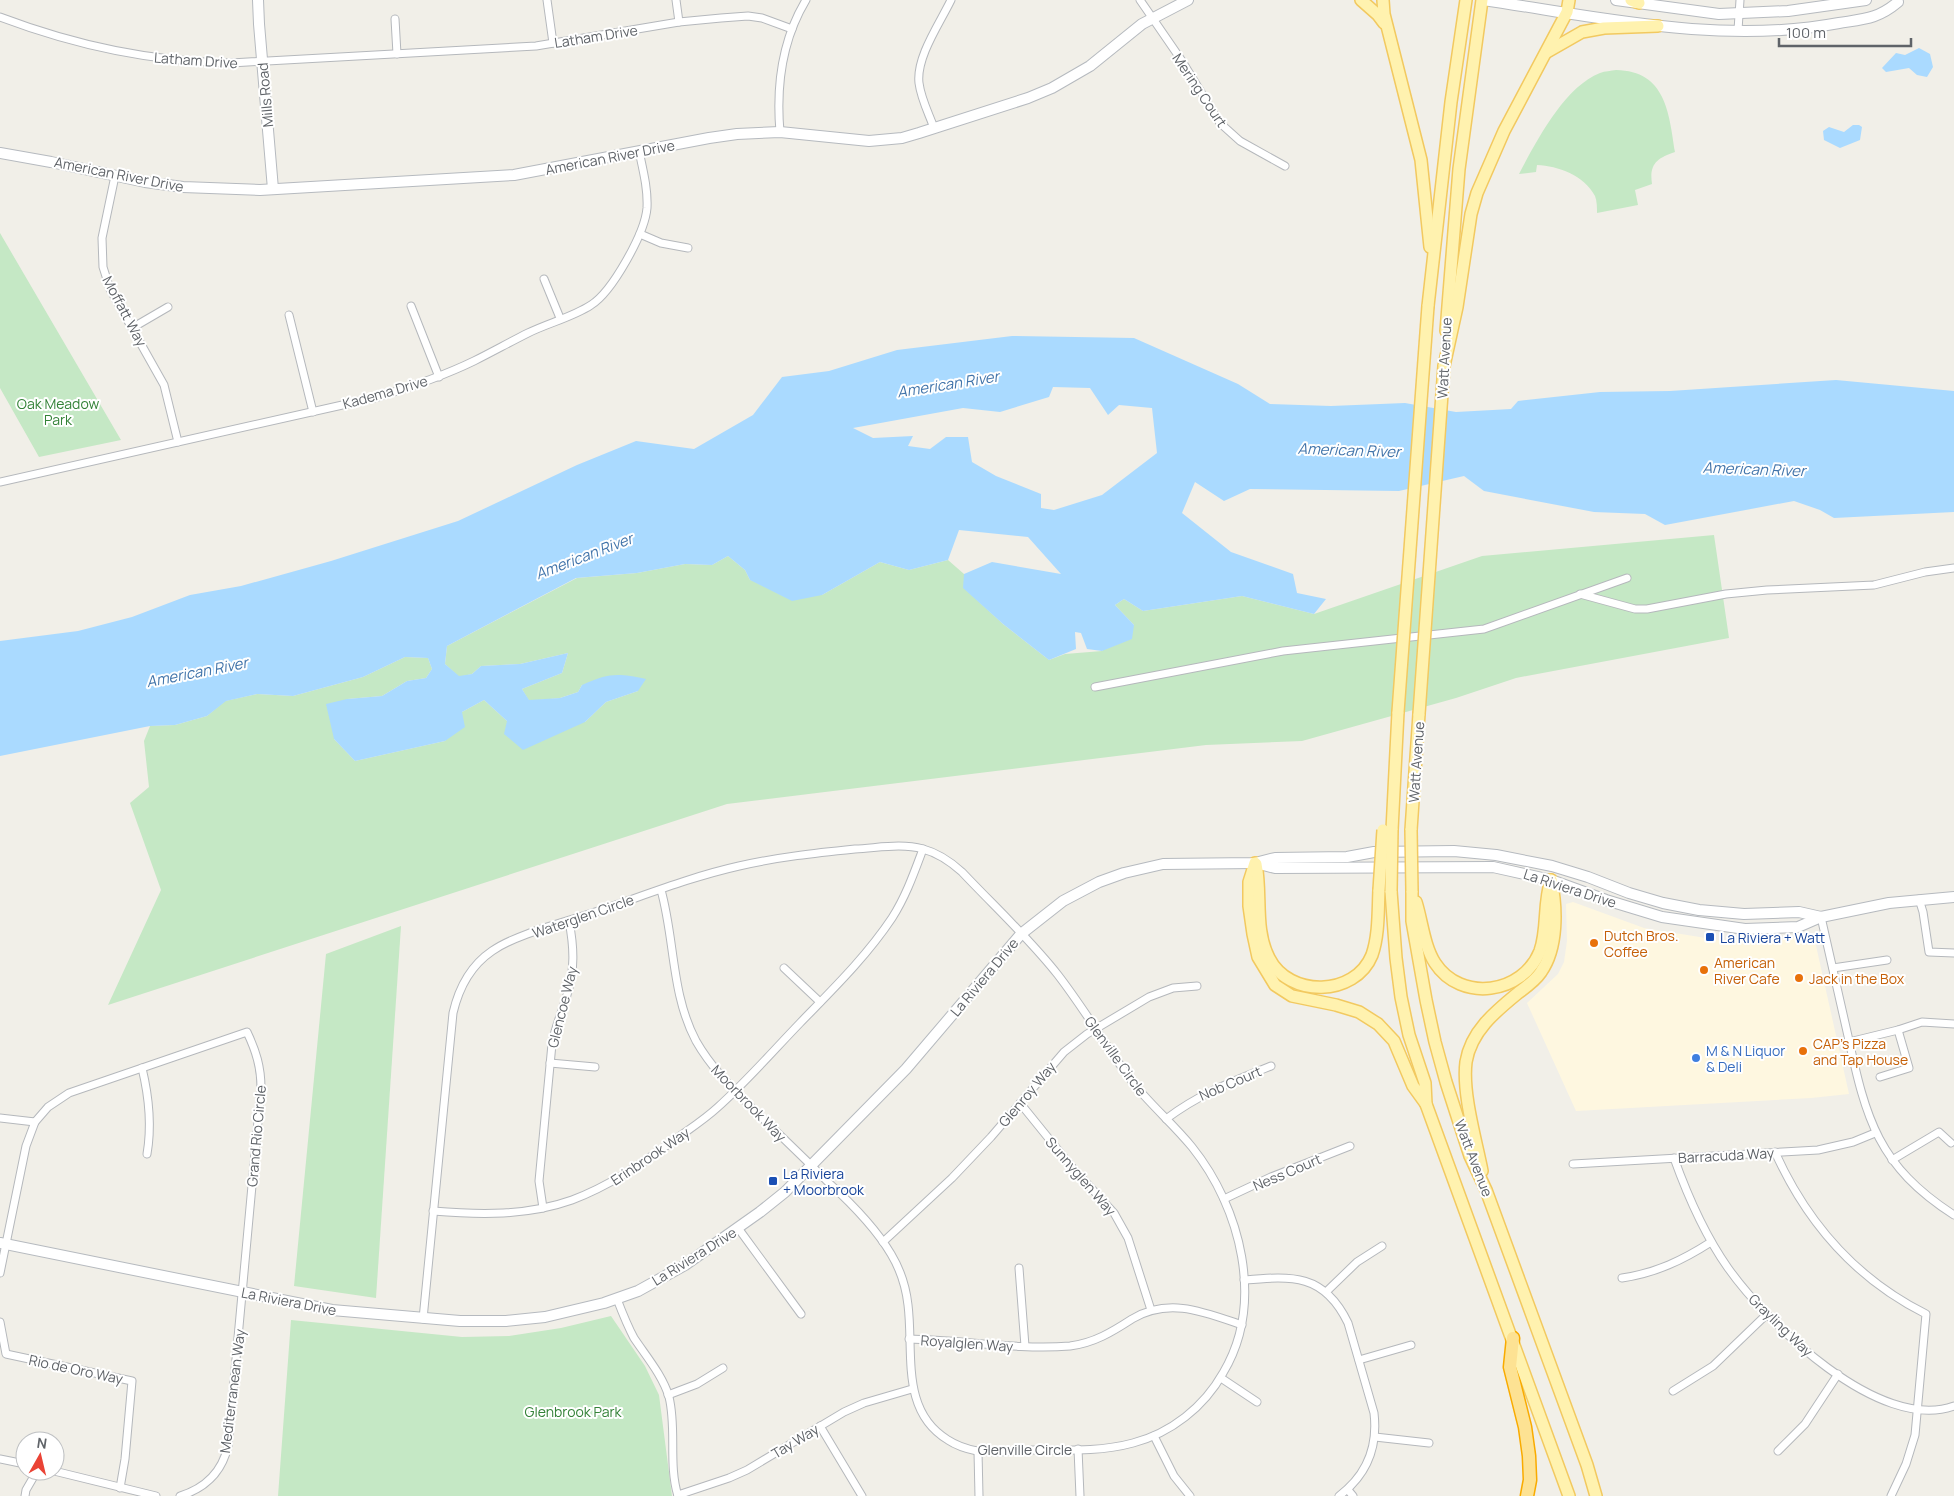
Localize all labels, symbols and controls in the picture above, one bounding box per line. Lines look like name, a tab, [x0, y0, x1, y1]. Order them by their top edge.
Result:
scale bar	[1779, 15, 1912, 47]
street label: Latham Drive	[553, 20, 639, 52]
text: 100 m	[1786, 22, 1826, 43]
street label: Latham Drive	[153, 48, 239, 72]
street label: Mering Court	[1168, 49, 1232, 131]
street label: Mills Road	[253, 62, 277, 128]
street label: American River Drive	[544, 135, 676, 179]
street label: American River Drive	[53, 152, 185, 196]
street label: Moffatt Way	[98, 272, 152, 350]
street label: Watt Avenue	[1432, 317, 1456, 399]
water label: American River	[896, 365, 1003, 402]
street label: Kadema Drive	[340, 371, 430, 413]
park label: Oak Meadow Park	[17, 394, 99, 429]
water label: American River	[1297, 438, 1403, 462]
water label: American River	[1702, 457, 1808, 481]
water label: American River	[532, 527, 638, 584]
water label: American River	[145, 651, 252, 692]
street label: Watt Avenue	[1404, 721, 1428, 803]
street label: La Riviera Drive	[1521, 864, 1619, 912]
street label: Waterglen Circle	[530, 890, 636, 942]
place label: Dutch Bros. Coffee	[1604, 926, 1679, 961]
place label: La Riviera + Watt	[1720, 928, 1825, 947]
marker: La Riviera + Watt	[1704, 931, 1716, 943]
street label: La Riviera Drive	[946, 934, 1022, 1020]
marker: Dutch Bros. Coffee	[1588, 937, 1600, 949]
place label: American River Cafe	[1714, 953, 1780, 988]
street label: Glencoe Way	[543, 964, 581, 1050]
marker: American River Cafe	[1698, 964, 1710, 976]
place label: Jack in the Box	[1809, 969, 1905, 988]
marker: Jack in the Box	[1793, 972, 1805, 984]
street label: Glenville Circle	[1081, 1012, 1151, 1100]
place label: CAP’s Pizza and Tap House	[1813, 1034, 1908, 1069]
place label: M & N Liquor & Deli	[1706, 1041, 1785, 1076]
marker: CAP’s Pizza and Tap House	[1797, 1045, 1809, 1057]
marker: M & N Liquor & Deli	[1690, 1052, 1702, 1064]
street label: Glenroy Way	[994, 1057, 1060, 1131]
street label: Moorbrook Way	[707, 1060, 791, 1146]
street label: Nob Court	[1196, 1061, 1265, 1105]
street label: Grand Rio Circle	[242, 1084, 270, 1188]
street label: Watt Avenue	[1451, 1117, 1497, 1199]
street label: Erinbrook Way	[607, 1122, 694, 1189]
street label: Sunnyglen Way	[1042, 1133, 1121, 1220]
street label: Barracuda Way	[1678, 1143, 1775, 1167]
street label: Ness Court	[1250, 1149, 1324, 1195]
place label: La Riviera + Moorbrook	[783, 1164, 865, 1199]
marker: La Riviera + Moorbrook	[767, 1175, 779, 1187]
street label: La Riviera Drive	[648, 1222, 740, 1290]
street label: La Riviera Drive	[240, 1282, 338, 1320]
street label: Grayling Way	[1745, 1290, 1818, 1361]
street label: Mediterranean Way	[215, 1327, 249, 1454]
street label: Royalglen Way	[920, 1330, 1015, 1356]
street label: Rio de Oro Way	[27, 1350, 125, 1388]
park label: Glenbrook Park	[525, 1402, 622, 1421]
street label: Tay Way	[768, 1419, 823, 1463]
north arrow	[15, 1431, 65, 1481]
text: N	[36, 1433, 48, 1453]
street label: Glenville Circle	[978, 1440, 1072, 1459]

